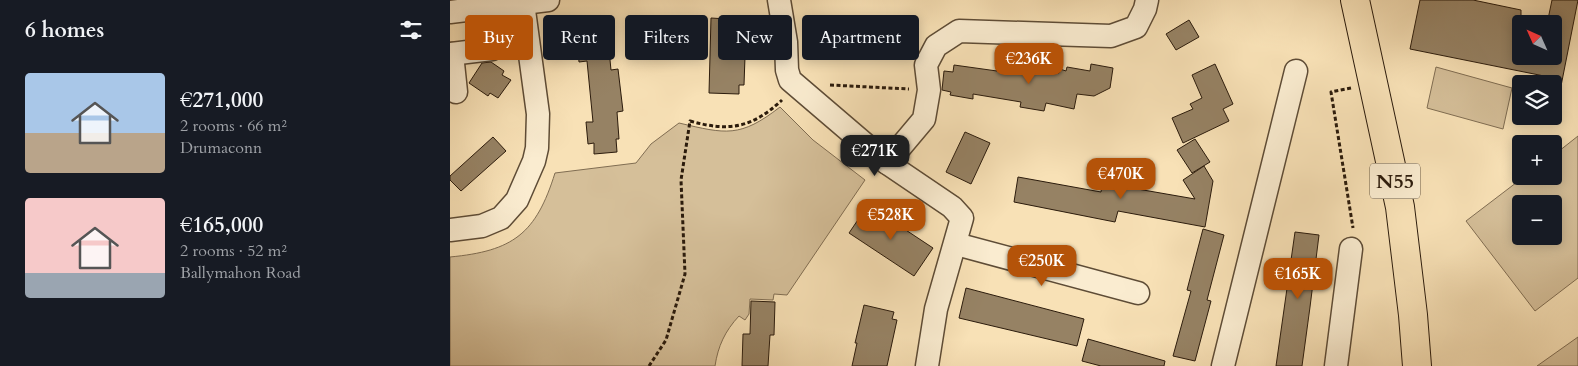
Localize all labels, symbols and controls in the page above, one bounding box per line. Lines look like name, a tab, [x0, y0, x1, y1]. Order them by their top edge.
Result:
chip: Buy	[465, 15, 533, 60]
chip: Rent	[543, 15, 615, 60]
chip: Filters	[625, 15, 708, 60]
chip: New	[718, 15, 792, 60]
chip: Apartment	[802, 15, 919, 60]
north arrow	[1512, 15, 1562, 65]
map controls	[1512, 15, 1562, 245]
text: 6 homes	[25, 16, 104, 45]
icon: filters	[397, 16, 425, 44]
pin: €236K	[994, 42, 1064, 85]
text: €236K	[1005, 48, 1053, 70]
button: layers	[1512, 75, 1562, 125]
text: €271,000	[180, 86, 263, 115]
icon: home	[65, 93, 125, 153]
text: 2 rooms · 66 m²	[180, 115, 287, 137]
pin: €271K	[840, 134, 910, 177]
button: +	[1512, 135, 1562, 185]
text: Drumaconn	[180, 137, 262, 159]
text: €271K	[851, 140, 899, 162]
pin: €470K	[1086, 158, 1156, 200]
text: €470K	[1097, 163, 1145, 185]
road number: N55	[1370, 164, 1420, 198]
button: −	[1512, 195, 1562, 245]
pin: €528K	[856, 198, 926, 241]
text: €528K	[867, 204, 915, 226]
text: €165,000	[180, 211, 263, 240]
icon: home	[65, 218, 125, 278]
text: 2 rooms · 52 m²	[180, 240, 287, 262]
pin: €250K	[1007, 244, 1077, 287]
text: €250K	[1018, 250, 1066, 272]
pin: €165K	[1263, 258, 1333, 300]
text: Ballymahon Road	[180, 262, 301, 284]
text: €165K	[1274, 263, 1322, 285]

